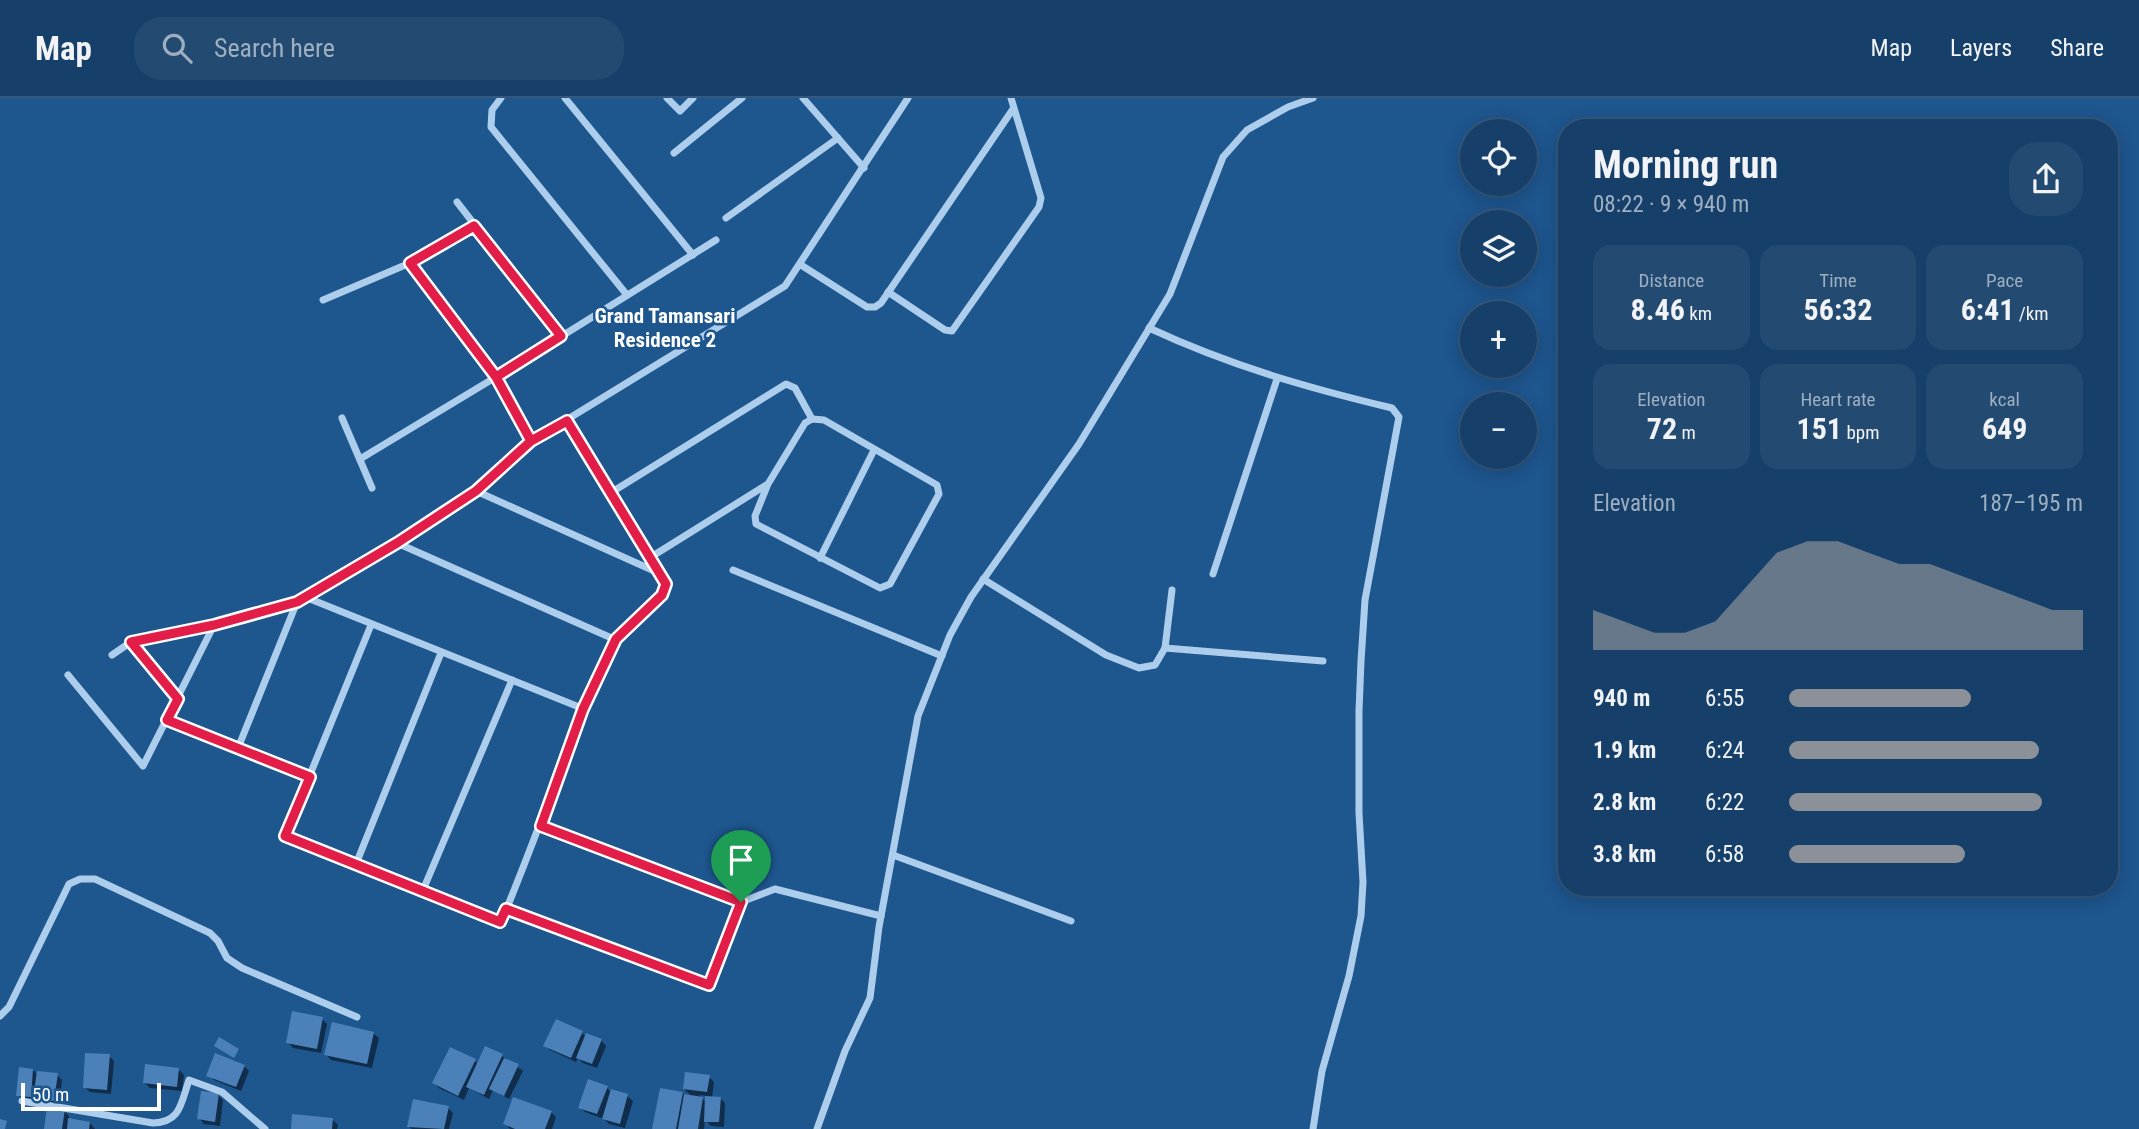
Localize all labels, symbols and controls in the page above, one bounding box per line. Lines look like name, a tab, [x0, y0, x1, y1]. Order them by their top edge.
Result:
search box	[134, 17, 624, 80]
text: Map	[35, 29, 92, 68]
icon: search	[158, 29, 196, 67]
text: Search here	[214, 33, 335, 63]
text: Map	[1871, 34, 1912, 62]
text: Layers	[1950, 34, 2012, 62]
text: Share	[2050, 34, 2104, 62]
map controls	[1460, 119, 1537, 469]
button: locate	[1460, 119, 1537, 196]
button: share	[2009, 142, 2083, 216]
text: Morning run	[1593, 143, 1778, 187]
text: 08:22 · 9 × 940 m	[1593, 191, 1749, 218]
button: layers	[1460, 210, 1537, 287]
text: Distance	[1639, 269, 1704, 292]
text: Time	[1819, 269, 1857, 292]
text: Pace	[1986, 269, 2023, 292]
text: 8.46	[1631, 292, 1685, 327]
text: 56:32	[1804, 292, 1872, 327]
text: 6:41	[1961, 292, 2014, 327]
button: +	[1460, 301, 1537, 378]
text: km	[1685, 302, 1712, 325]
text: /km	[2014, 302, 2049, 325]
district label: Grand Tamansari Residence 2	[595, 304, 735, 352]
text: Elevation	[1637, 388, 1706, 411]
text: Heart rate	[1800, 388, 1876, 411]
text: kcal	[1989, 388, 2020, 411]
button: −	[1460, 392, 1537, 469]
text: 72	[1647, 411, 1677, 446]
text: 151	[1797, 411, 1842, 446]
text: 649	[1982, 411, 2027, 446]
text: m	[1677, 421, 1696, 444]
text: bpm	[1842, 421, 1879, 444]
text: Elevation	[1593, 490, 1676, 517]
text: 187–195 m	[1979, 490, 2083, 517]
text: 940 m	[1593, 685, 1650, 712]
text: 6:55	[1705, 685, 1744, 712]
text: 1.9 km	[1593, 737, 1656, 764]
text: 6:24	[1705, 737, 1744, 764]
text: 2.8 km	[1593, 789, 1656, 816]
text: 6:22	[1705, 789, 1744, 816]
pin	[711, 830, 771, 902]
icon: arrive	[722, 841, 760, 879]
text: 3.8 km	[1593, 841, 1656, 868]
text: 6:58	[1705, 841, 1744, 868]
scale bar	[21, 1080, 161, 1112]
text: 50 m	[32, 1083, 69, 1106]

